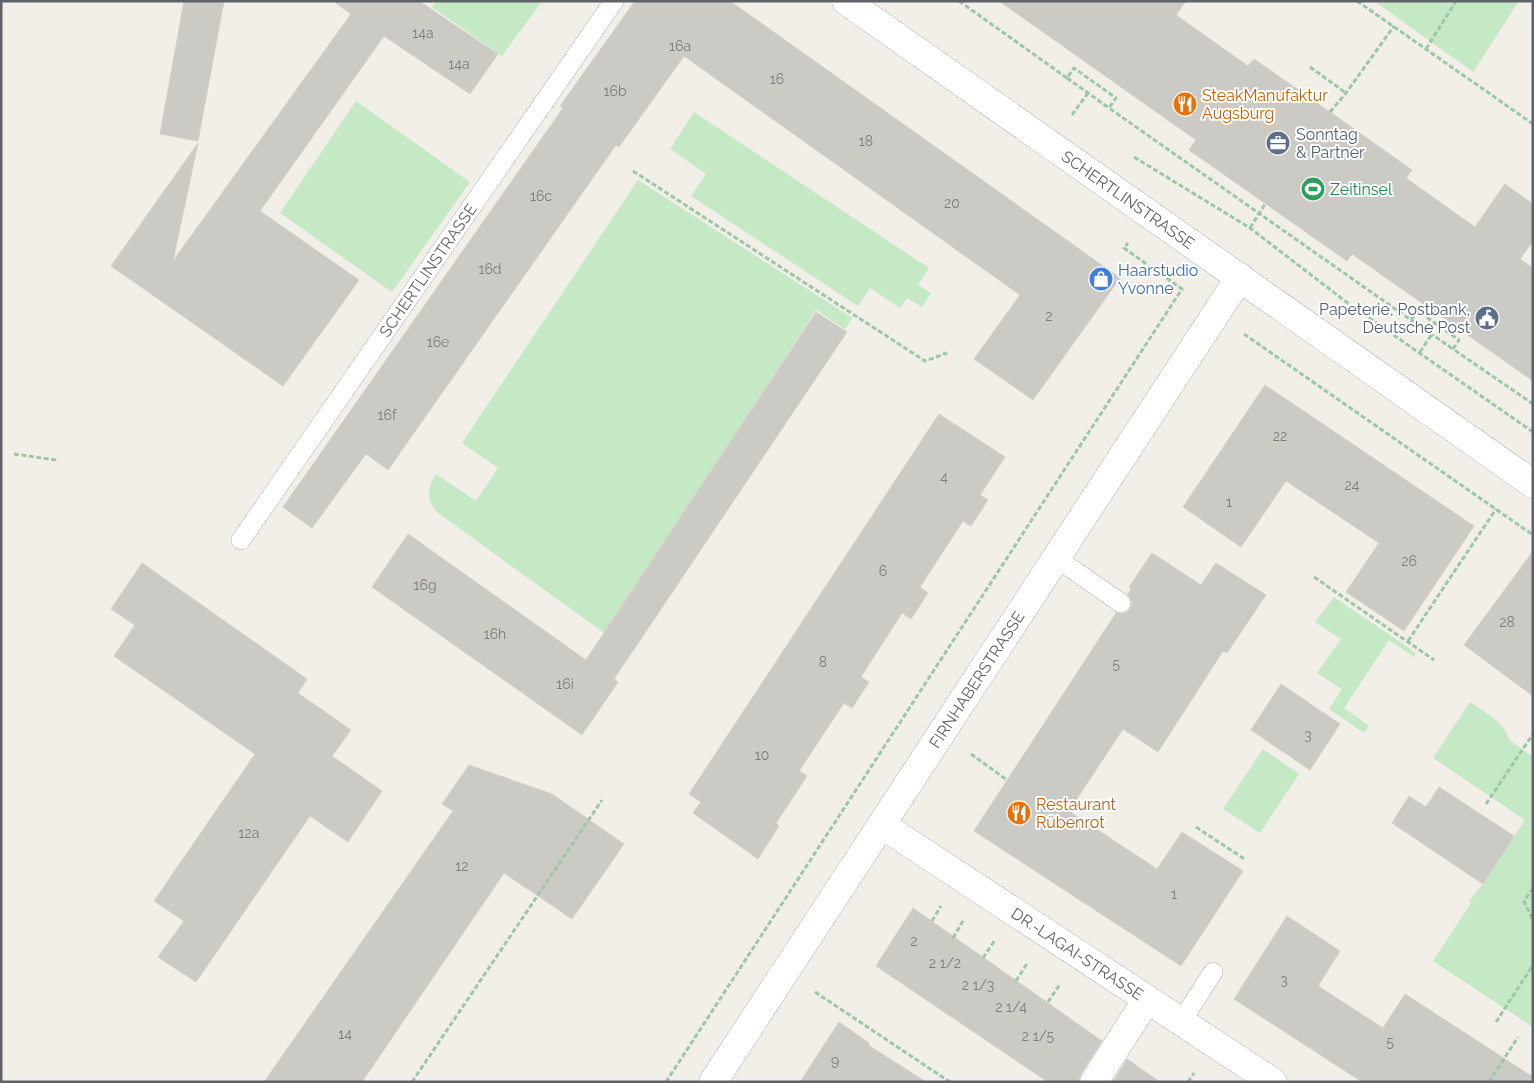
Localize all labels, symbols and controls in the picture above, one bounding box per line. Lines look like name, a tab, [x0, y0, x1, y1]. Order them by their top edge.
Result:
house number: 14a	[412, 25, 434, 41]
house number: 16a	[669, 38, 691, 54]
house number: 14a	[448, 56, 470, 72]
house number: 16	[770, 71, 784, 87]
house number: 16b	[603, 83, 627, 99]
place label: SteakManufaktur Augsburg	[1202, 86, 1328, 123]
restaurant icon: SteakManufaktur Augsburg	[1172, 91, 1198, 117]
place label: Sonntag & Partner	[1296, 125, 1365, 162]
office icon: Sonntag & Partner	[1265, 130, 1291, 156]
house number: 18	[859, 133, 873, 149]
street label: SCHERTLINSTRASSE	[1058, 146, 1198, 253]
sports icon: Zeitinsel	[1300, 176, 1326, 202]
place label: Zeitinsel	[1330, 180, 1393, 199]
house number: 16c	[530, 188, 552, 204]
house number: 20	[944, 195, 960, 211]
street label: SCHERTLINSTRASSE	[375, 200, 480, 341]
house number: 16d	[478, 261, 502, 277]
place label: Haarstudio Yvonne	[1118, 261, 1198, 298]
shop icon: Haarstudio Yvonne	[1088, 266, 1114, 292]
place label: Papeterie, Postbank, Deutsche Post	[1319, 300, 1471, 337]
public building icon: Papeterie, Postbank, Deutsche Post	[1474, 305, 1500, 331]
house number: 2	[1045, 308, 1053, 324]
house number: 16e	[427, 334, 449, 350]
house number: 16f	[377, 407, 398, 423]
house number: 22	[1273, 428, 1287, 444]
house number: 4	[940, 469, 948, 485]
house number: 24	[1345, 477, 1360, 493]
house number: 1	[1226, 494, 1232, 510]
house number: 26	[1401, 553, 1417, 569]
house number: 6	[879, 563, 887, 579]
house number: 16g	[413, 577, 437, 593]
street label: FIRNHABERSTRASSE	[925, 607, 1028, 751]
house number: 28	[1499, 614, 1515, 630]
house number: 16h	[484, 626, 506, 642]
house number: 8	[819, 654, 827, 670]
house number: 5	[1112, 656, 1120, 672]
house number: 16i	[556, 676, 574, 692]
house number: 3	[1304, 727, 1312, 743]
house number: 10	[755, 747, 769, 763]
place label: Restaurant Rübenrot	[1036, 795, 1116, 832]
restaurant icon: Restaurant Rübenrot	[1006, 800, 1032, 826]
house number: 12a	[239, 825, 259, 841]
house number: 12	[455, 858, 469, 874]
house number: 1	[1171, 886, 1177, 902]
street label: DR.-LAGAI-STRASSE	[1008, 903, 1147, 1004]
house number: 2	[910, 933, 918, 949]
house number: 2 1/2	[929, 955, 961, 971]
house number: 3	[1280, 972, 1288, 988]
house number: 2 1/3	[962, 977, 994, 993]
house number: 2 1/4	[995, 999, 1027, 1015]
house number: 14	[338, 1026, 352, 1042]
house number: 2 1/5	[1022, 1028, 1055, 1044]
house number: 5	[1386, 1034, 1394, 1050]
house number: 9	[831, 1053, 839, 1069]

